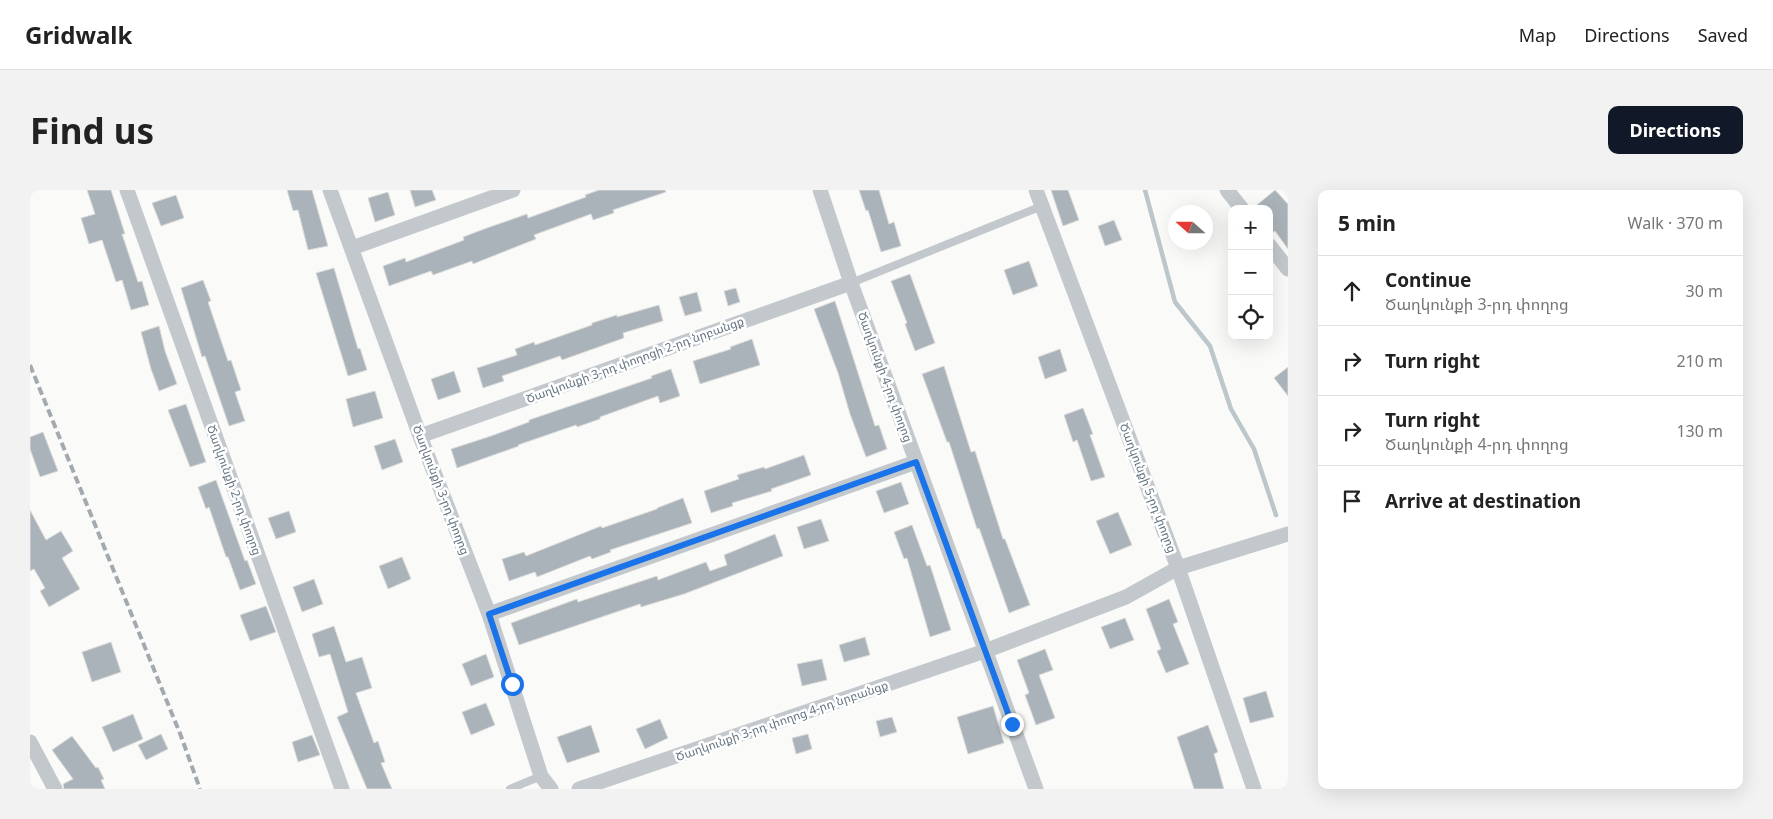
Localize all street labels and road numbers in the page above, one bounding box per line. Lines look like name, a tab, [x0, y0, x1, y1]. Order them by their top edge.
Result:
street label: Ծաղկունքի 4-րդ փողոց	[854, 309, 917, 444]
street label: Ծաղկունքի 3-րդ փողոցի 2-րդ նրբանցք	[523, 312, 746, 407]
street label: Ծաղկունքի 5-րդ փողոց	[1116, 420, 1181, 555]
street label: Ծաղկունքի 2-րդ փողոց	[203, 422, 266, 557]
street label: Ծաղկունքի 3-րդ փողոց	[409, 422, 474, 557]
street label: Ծաղկունքի 3-րդ փողոց 4-րդ նրբանցք	[673, 676, 890, 765]

